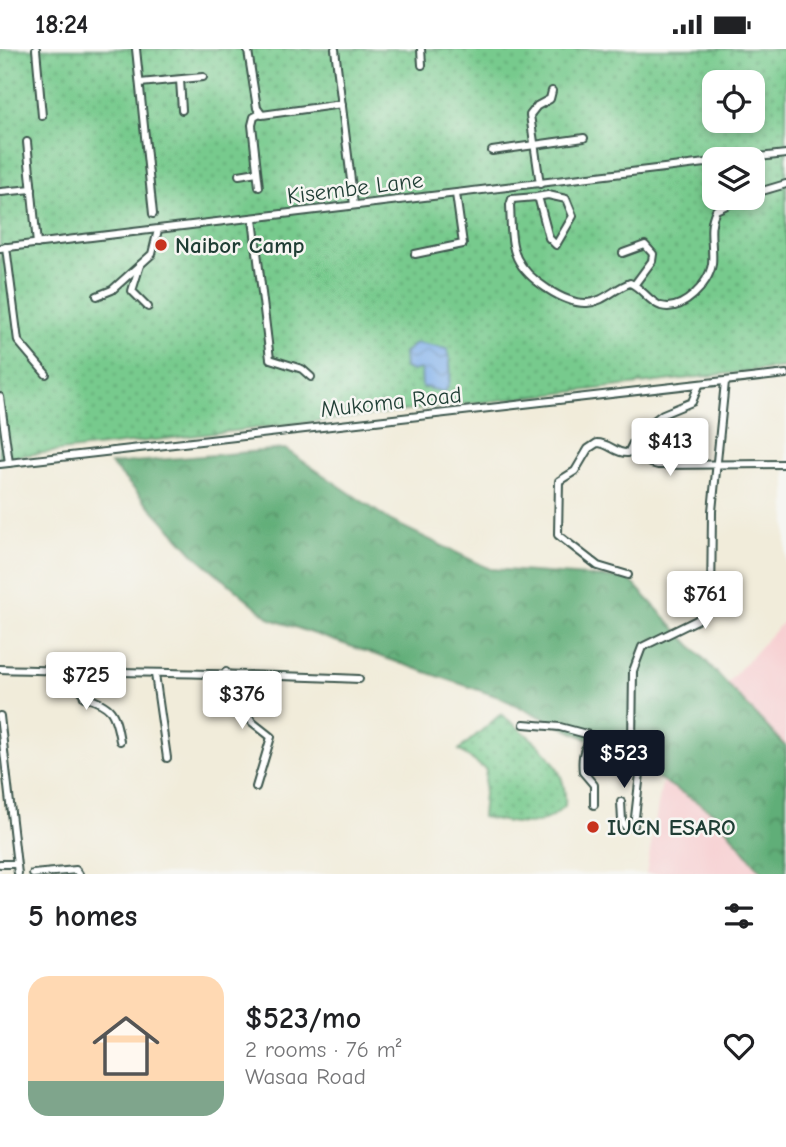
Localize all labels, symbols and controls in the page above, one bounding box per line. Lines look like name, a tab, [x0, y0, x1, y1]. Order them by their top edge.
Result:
text: 18:24	[35, 10, 88, 40]
map controls	[702, 70, 765, 210]
button: locate	[702, 70, 765, 133]
button: layers	[702, 147, 765, 210]
street label: Kisembe Lane	[285, 166, 425, 210]
place label: Naibor Camp	[175, 232, 305, 259]
marker: Naibor Camp	[153, 237, 169, 253]
street label: Mukoma Road	[319, 381, 463, 423]
pin: $413	[629, 419, 711, 478]
text: $413	[647, 427, 693, 454]
pin: $761	[664, 571, 746, 631]
text: $761	[683, 580, 727, 607]
pin: $725	[45, 653, 127, 712]
text: $725	[62, 661, 110, 688]
pin: $376	[201, 671, 283, 731]
text: $376	[219, 680, 265, 707]
pin: $523	[583, 731, 665, 790]
text: $523	[600, 739, 648, 766]
place label: IUCN ESARO	[607, 814, 736, 841]
marker: IUCN ESARO	[585, 819, 601, 835]
icon: filters	[720, 897, 758, 935]
text: 5 homes	[28, 899, 137, 934]
text: $523/mo	[245, 1001, 361, 1036]
icon: home	[84, 1004, 168, 1088]
icon: heart	[720, 1027, 758, 1065]
text: 2 rooms · 76 m²	[245, 1036, 401, 1063]
text: Wasaa Road	[245, 1063, 366, 1090]

